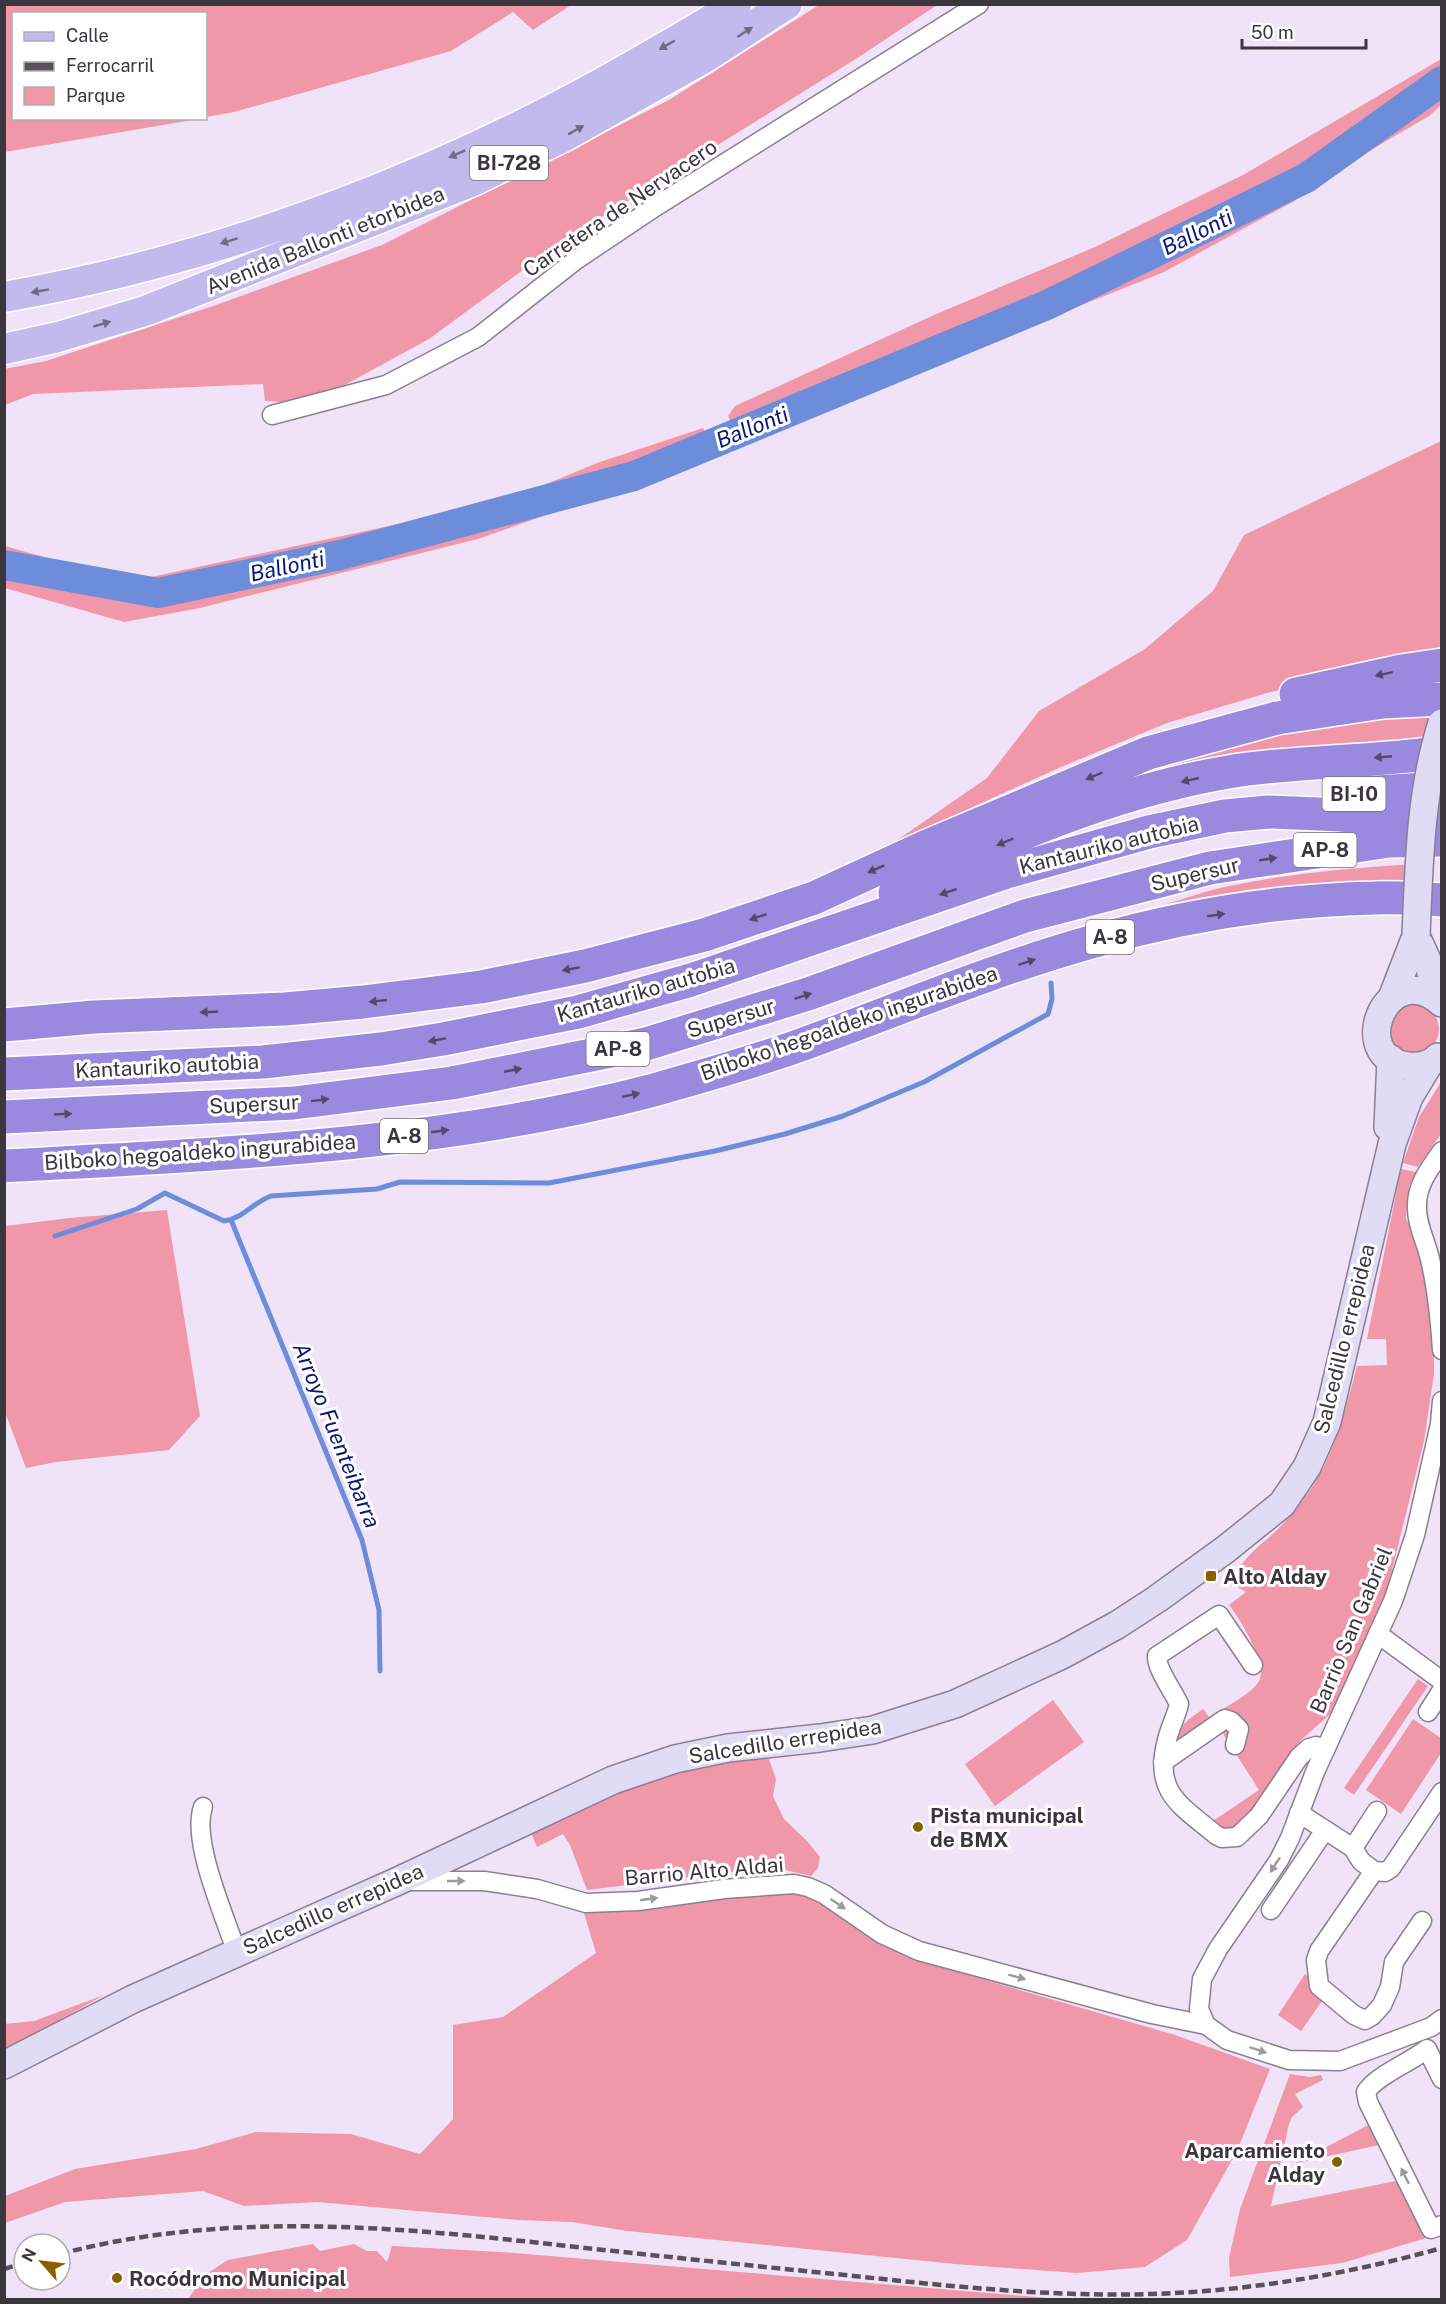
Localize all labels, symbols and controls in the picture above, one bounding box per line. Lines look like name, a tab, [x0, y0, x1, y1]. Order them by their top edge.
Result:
legend	[12, 12, 207, 120]
scale bar	[1242, 12, 1366, 50]
text: 50 m	[1251, 22, 1294, 43]
text: Calle	[66, 25, 109, 46]
one-way arrow	[737, 26, 753, 37]
one-way arrow	[659, 40, 675, 51]
text: Ferrocarril	[66, 55, 154, 76]
text: Parque	[66, 85, 126, 106]
one-way arrow	[568, 124, 584, 135]
street label: Carretera de Nervacero	[518, 134, 722, 282]
road number: BI-728	[470, 146, 548, 180]
one-way arrow	[448, 150, 466, 159]
street label: Avenida Ballonti etorbidea	[202, 181, 448, 299]
water label: Ballonti	[1157, 203, 1237, 260]
one-way arrow	[219, 237, 237, 246]
one-way arrow	[30, 286, 49, 295]
one-way arrow	[93, 319, 111, 328]
water label: Ballonti	[712, 401, 792, 453]
water label: Ballonti	[247, 545, 327, 587]
one-way arrow	[1375, 670, 1393, 680]
one-way arrow	[1374, 752, 1393, 762]
one-way arrow	[1085, 771, 1103, 781]
one-way arrow	[1181, 776, 1199, 786]
road number: BI-10	[1322, 777, 1386, 811]
street label: Kantauriko autobia	[1017, 811, 1201, 879]
road number: AP-8	[1294, 833, 1356, 867]
one-way arrow	[996, 837, 1014, 847]
street label: Supersur	[1148, 852, 1242, 896]
one-way arrow	[1258, 854, 1277, 863]
one-way arrow	[867, 864, 885, 874]
one-way arrow	[939, 888, 957, 898]
one-way arrow	[1206, 910, 1225, 919]
one-way arrow	[749, 912, 767, 922]
road number: A-8	[1086, 920, 1134, 954]
street label: Kantauriko autobia	[554, 953, 738, 1027]
one-way arrow	[1018, 957, 1036, 967]
street label: Bilboko hegoaldeko ingurabidea	[697, 960, 1001, 1086]
one-way arrow	[561, 965, 580, 974]
one-way arrow	[794, 991, 812, 1000]
street label: Supersur	[684, 993, 778, 1043]
one-way arrow	[369, 996, 388, 1006]
one-way arrow	[199, 1007, 218, 1016]
road number: AP-8	[586, 1032, 650, 1066]
one-way arrow	[428, 1036, 447, 1045]
street label: Kantauriko autobia	[74, 1049, 260, 1083]
one-way arrow	[504, 1065, 523, 1074]
street label: Supersur	[208, 1089, 300, 1119]
one-way arrow	[622, 1090, 641, 1099]
one-way arrow	[311, 1095, 330, 1104]
one-way arrow	[53, 1110, 72, 1119]
road number: A-8	[380, 1119, 428, 1153]
one-way arrow	[430, 1127, 449, 1136]
street label: Bilboko hegoaldeko ingurabidea	[43, 1129, 357, 1175]
street label: Salcedillo errepidea	[1308, 1241, 1380, 1437]
water label: Arroyo Fuenteibarra	[288, 1339, 386, 1531]
street label: Barrio San Gabriel	[1305, 1543, 1397, 1717]
place label: Alto Alday	[1223, 1564, 1327, 1589]
marker: Alto Alday	[1204, 1569, 1218, 1583]
street label: Salcedillo errepidea	[687, 1713, 883, 1769]
place label: Pista municipal de BMX	[930, 1803, 1084, 1852]
marker: Pista municipal de BMX	[911, 1820, 925, 1834]
street label: Barrio Alto Aldai	[623, 1852, 785, 1890]
one-way arrow	[1269, 1857, 1280, 1873]
street label: Salcedillo errepidea	[239, 1858, 427, 1960]
one-way arrow	[447, 1876, 466, 1886]
one-way arrow	[639, 1895, 658, 1904]
one-way arrow	[830, 1898, 846, 1909]
one-way arrow	[1007, 1972, 1026, 1982]
one-way arrow	[1249, 2046, 1267, 2056]
place label: Aparcamiento Alday	[1184, 2138, 1325, 2187]
marker: Aparcamiento Alday	[1330, 2155, 1344, 2169]
one-way arrow	[1401, 2168, 1410, 2185]
north arrow	[12, 2232, 72, 2292]
text: N	[18, 2245, 41, 2265]
place label: Rocódromo Municipal	[129, 2266, 347, 2291]
marker: Rocódromo Municipal	[110, 2271, 124, 2285]

